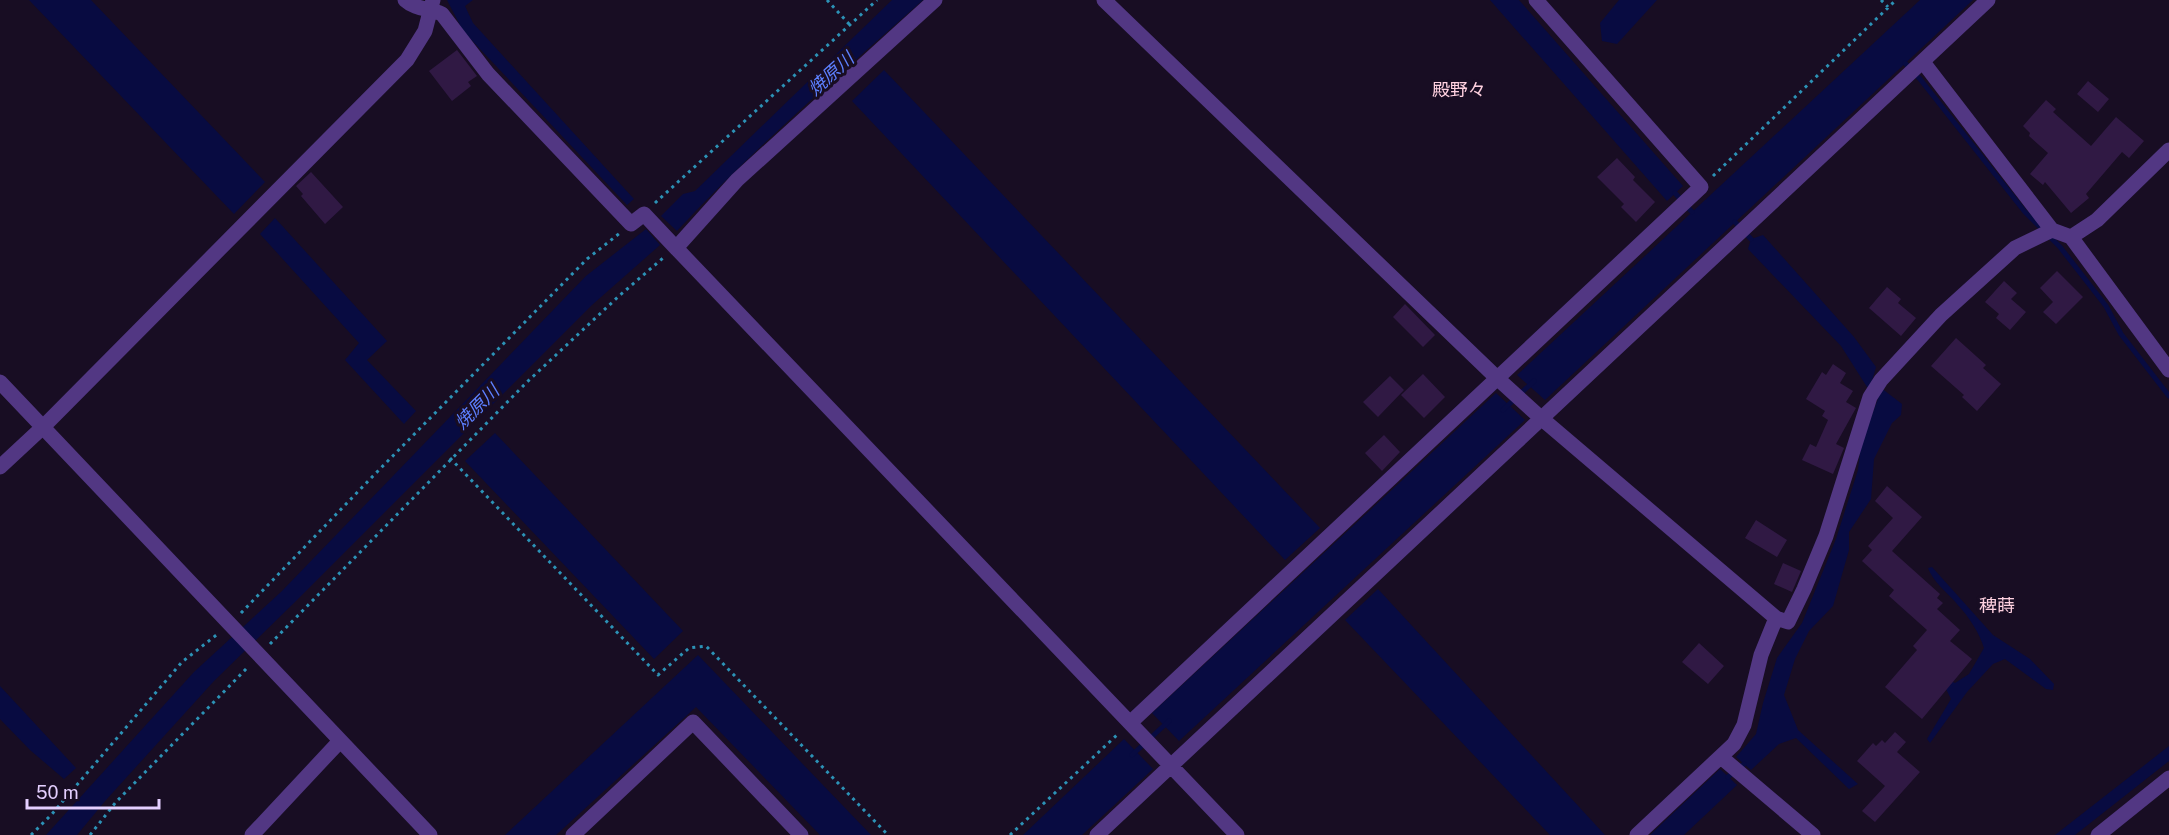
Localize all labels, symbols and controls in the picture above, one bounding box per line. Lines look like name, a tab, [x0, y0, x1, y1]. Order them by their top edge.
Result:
water label: 焼原川	[804, 46, 859, 99]
district label: 殿野々	[1432, 79, 1486, 100]
water label: 焼原川	[450, 379, 505, 433]
district label: 稗蒔	[1979, 595, 2015, 616]
scale bar	[27, 772, 159, 810]
text: 50 m	[36, 782, 79, 803]

